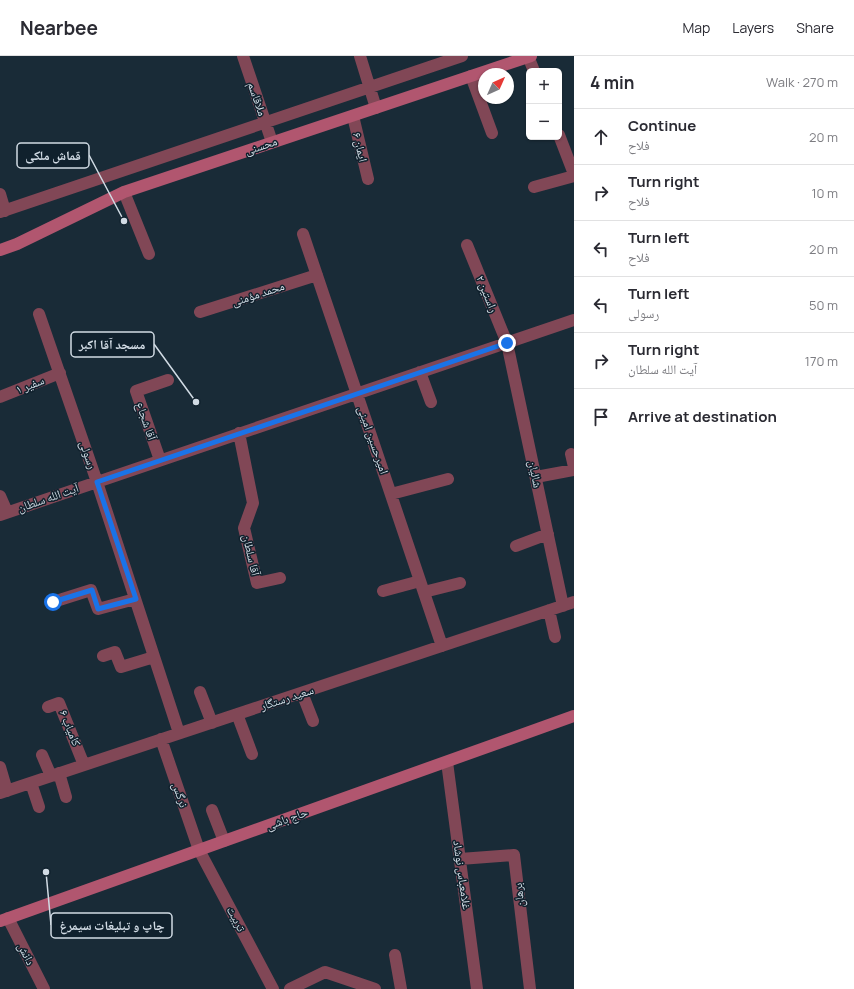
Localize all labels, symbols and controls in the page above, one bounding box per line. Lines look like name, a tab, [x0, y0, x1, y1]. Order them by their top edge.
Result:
text: Nearbee	[20, 15, 98, 41]
text: Map	[682, 18, 710, 37]
text: Layers	[732, 18, 774, 37]
text: Share	[796, 18, 834, 37]
north arrow	[478, 68, 514, 104]
map controls	[526, 68, 562, 140]
button: +	[526, 68, 562, 104]
text: 4 min	[590, 71, 634, 94]
text: Walk · 270 m	[766, 73, 838, 91]
street label: ملاقاسم	[244, 79, 271, 118]
button: −	[526, 104, 562, 140]
text: Continue	[628, 115, 696, 136]
icon: ahead	[590, 126, 612, 148]
text: 20 m	[809, 128, 838, 146]
street label: ایمان ۶	[349, 130, 372, 163]
street label: محسنی	[242, 132, 279, 159]
text: فلاح	[628, 136, 650, 154]
callout: قماش ملکی	[17, 143, 89, 168]
text: قماش ملکی	[25, 146, 81, 164]
text: Turn right	[628, 171, 699, 192]
icon: right	[590, 182, 612, 204]
text: 10 m	[811, 184, 838, 202]
text: فلاح	[628, 192, 650, 210]
text: Turn left	[628, 227, 690, 248]
icon: left	[590, 238, 612, 260]
text: 20 m	[809, 240, 838, 258]
text: فلاح	[628, 248, 650, 266]
street label: راستین ۲	[472, 273, 503, 315]
street label: محمد مؤمنی	[229, 277, 287, 310]
text: Turn left	[628, 283, 690, 304]
icon: left	[590, 294, 612, 316]
text: 50 m	[809, 296, 838, 314]
text: رسولی	[628, 304, 659, 322]
callout: مسجد آقا اکبر	[71, 332, 154, 357]
route end	[498, 334, 516, 352]
text: مسجد آقا اکبر	[78, 335, 145, 353]
text: Turn right	[628, 339, 699, 360]
icon: right	[590, 350, 612, 372]
text: 170 m	[805, 352, 838, 370]
text: آیت الله سلطان	[628, 360, 697, 378]
street label: سفیر ۱	[13, 371, 47, 398]
street label: آقا شجاع	[132, 399, 161, 443]
street label: امیرحسین امینی	[354, 403, 393, 476]
icon: arrive	[590, 406, 612, 428]
text: Arrive at destination	[628, 406, 777, 427]
street label: رسولی	[76, 438, 101, 472]
street label: شالیان	[524, 458, 547, 489]
street label: آیت الله سلطان	[15, 479, 82, 516]
street label: آقا سلطان	[239, 533, 265, 578]
route start	[44, 593, 62, 611]
street label: سعید رستگار	[257, 681, 316, 714]
street label: کامیاب ۶	[55, 707, 85, 749]
street label: نرگس	[168, 780, 193, 810]
street label: حاج باشی	[264, 803, 310, 834]
street label: غلامعباس نوشاد	[449, 839, 476, 911]
street label: برهان	[509, 882, 528, 908]
street label: تربیت	[223, 903, 250, 935]
callout: چاپ و تبلیغات سیمرغ	[51, 913, 172, 938]
text: چاپ و تبلیغات سیمرغ	[59, 916, 165, 935]
street label: دانش	[14, 940, 39, 968]

